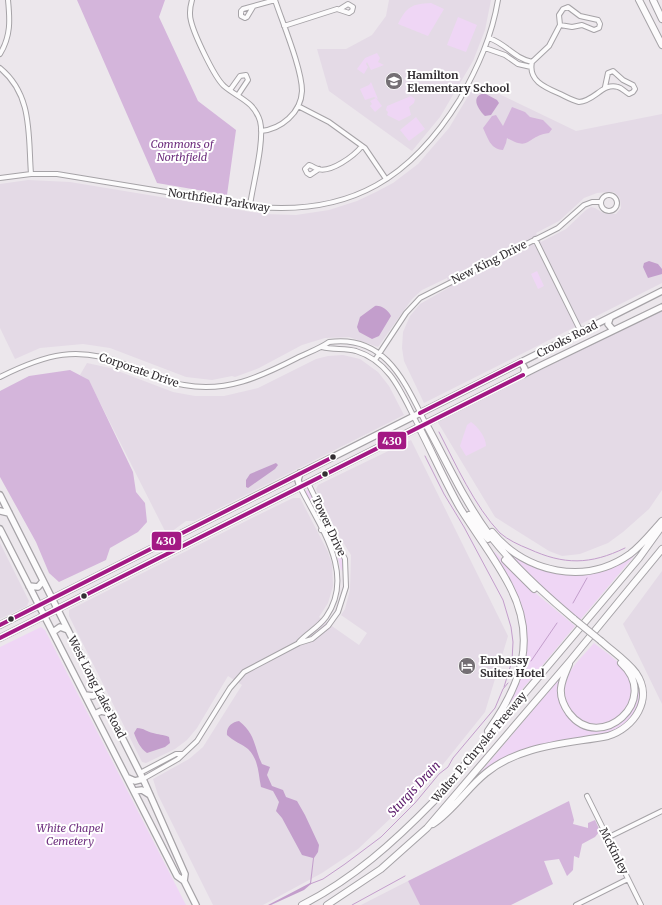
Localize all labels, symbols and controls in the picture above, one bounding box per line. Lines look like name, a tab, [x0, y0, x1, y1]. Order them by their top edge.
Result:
place label: Hamilton Elementary School	[407, 68, 510, 95]
school or university icon: Hamilton Elementary School	[384, 71, 404, 91]
park label: Commons of Northfield	[151, 137, 215, 164]
street label: Northfield Parkway	[167, 185, 272, 215]
street label: New King Drive	[449, 237, 529, 287]
street label: Crooks Road	[534, 318, 600, 360]
street label: Corporate Drive	[97, 350, 181, 390]
line badge: 430	[377, 431, 407, 450]
text: 430	[382, 434, 402, 448]
unlabelled marker	[328, 452, 338, 462]
unlabelled marker	[320, 469, 330, 479]
street label: Tower Drive	[309, 494, 349, 559]
line badge: 430	[151, 531, 182, 551]
text: 430	[156, 534, 176, 548]
unlabelled marker	[79, 591, 89, 601]
unlabelled marker	[6, 614, 16, 624]
street label: West Long Lake Road	[65, 632, 129, 741]
place label: Embassy Suites Hotel	[480, 653, 545, 680]
hotel icon: Embassy Suites Hotel	[457, 656, 477, 676]
street label: Walter P. Chrysler Freeway	[428, 688, 530, 806]
water label: Sturgis Drain	[384, 758, 443, 820]
park label: White Chapel Cemetery	[37, 821, 103, 848]
street label: McKinley	[596, 825, 632, 877]

